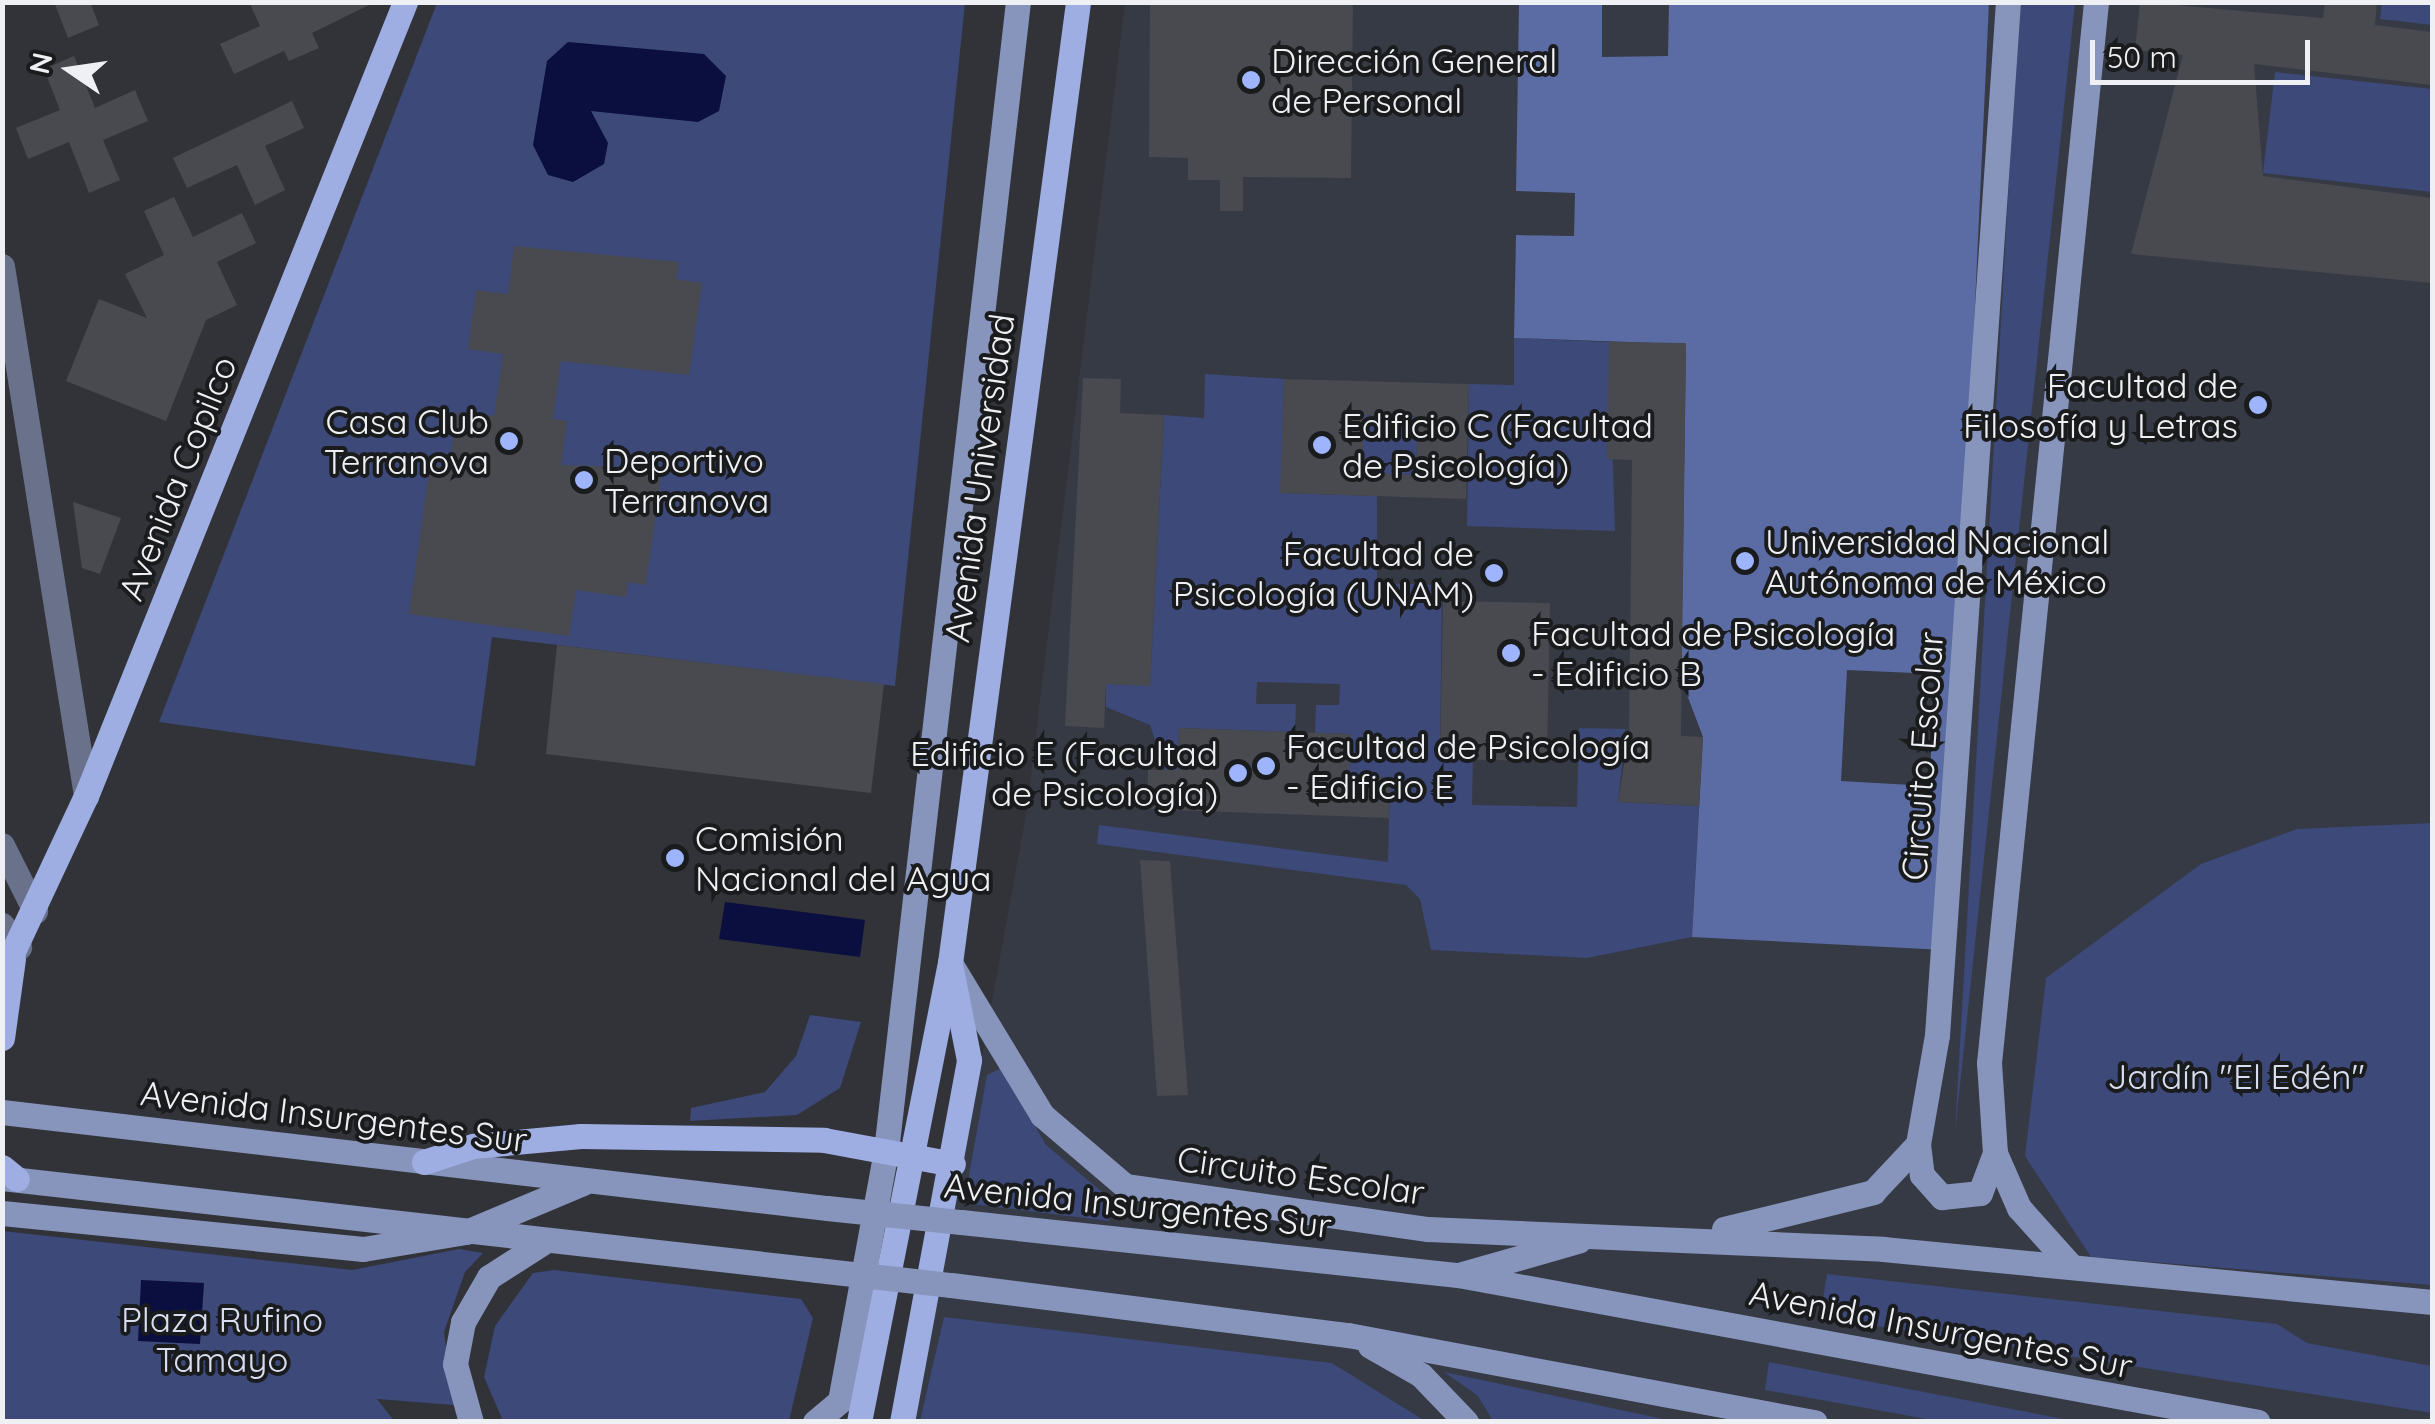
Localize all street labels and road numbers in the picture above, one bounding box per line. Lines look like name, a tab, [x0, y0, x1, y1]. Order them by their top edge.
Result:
street label: Avenida Universidad	[935, 311, 1023, 645]
street label: Avenida Copilco	[109, 350, 245, 606]
street label: Circuito Escolar	[1892, 630, 1952, 882]
street label: Avenida Insurgentes Sur	[138, 1071, 530, 1161]
street label: Circuito Escolar	[1175, 1137, 1427, 1213]
street label: Avenida Insurgentes Sur	[942, 1164, 1334, 1246]
street label: Avenida Insurgentes Sur	[1746, 1271, 2136, 1387]

